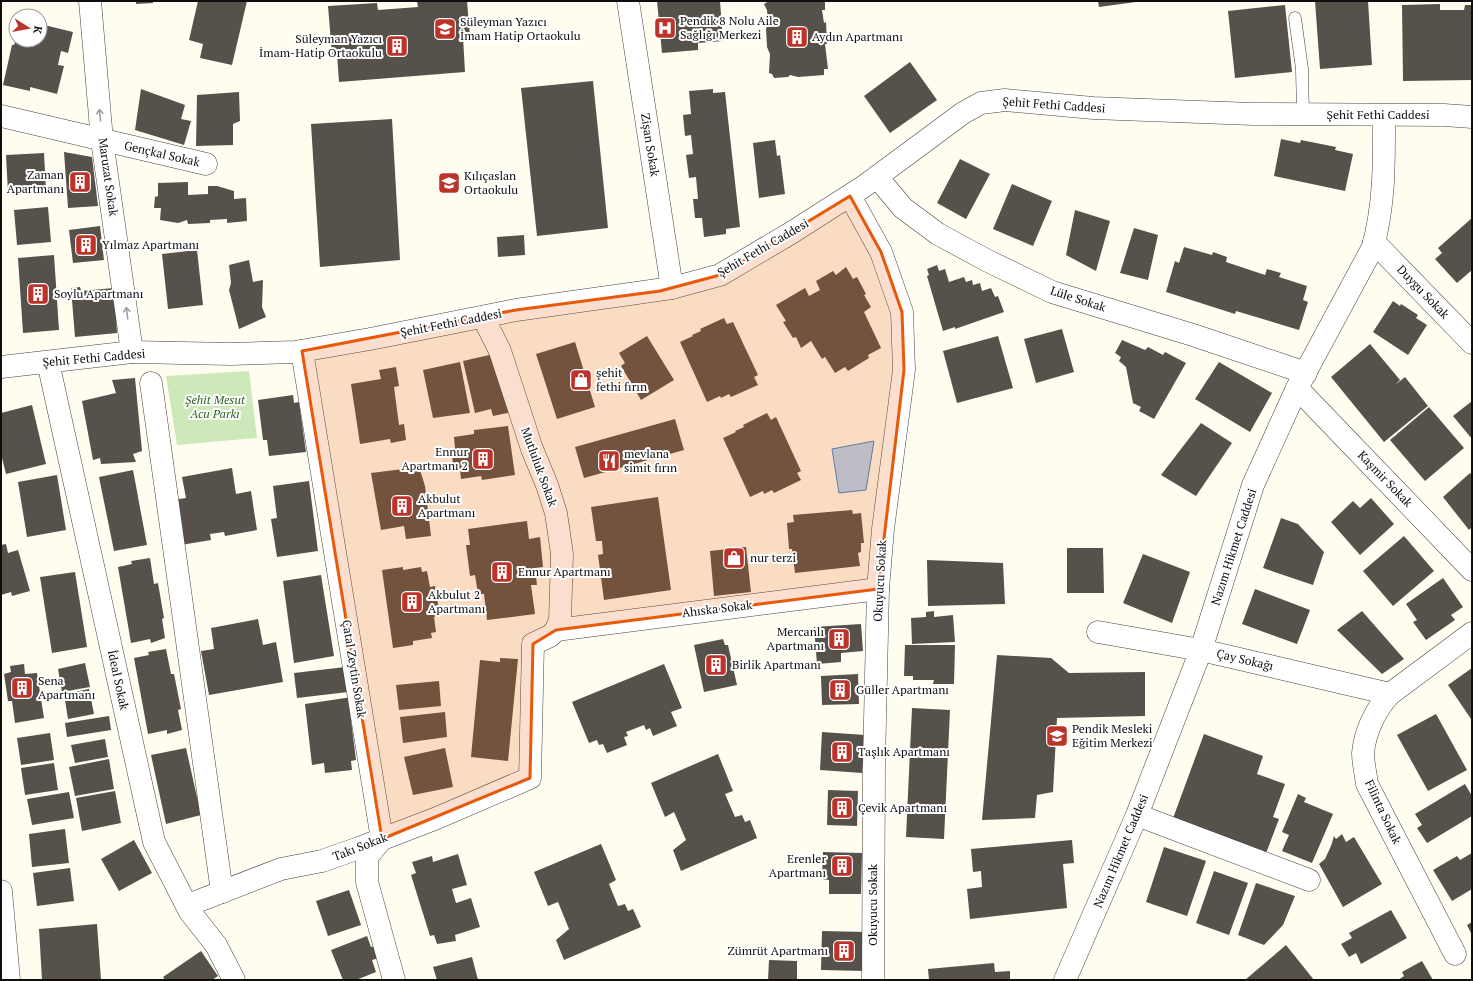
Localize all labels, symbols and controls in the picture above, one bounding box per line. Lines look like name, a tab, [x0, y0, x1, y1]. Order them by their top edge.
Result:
north arrow	[8, 8, 48, 48]
place label: Pendik 8 Nolu Aile Sağlığı Merkezi	[680, 13, 779, 42]
place label: Süleyman Yazıcı İmam Hatip Ortaokulu	[460, 14, 581, 43]
hospital icon: Pendik 8 Nolu Aile Sağlığı Merkezi	[652, 15, 678, 41]
school or university icon: Süleyman Yazıcı İmam Hatip Ortaokulu	[432, 16, 458, 42]
building icon: Aydın Apartmanı	[784, 24, 810, 50]
text: K	[30, 25, 45, 35]
place label: Aydın Apartmanı	[812, 29, 903, 44]
place label: Süleyman Yazıcı İmam-Hatip Ortaokulu	[259, 31, 382, 60]
building icon: Süleyman Yazıcı İmam-Hatip Ortaokulu	[384, 33, 410, 59]
street label: Şehit Fethi Caddesi	[1002, 93, 1106, 116]
street label: Şehit Fethi Caddesi	[1326, 107, 1430, 122]
one-way arrow	[96, 109, 104, 122]
street label: Zişan Sokak	[638, 112, 663, 178]
street label: Maruzat Sokak	[96, 137, 122, 218]
street label: Gençkal Sokak	[123, 138, 202, 170]
place label: Zaman Apartmanı	[7, 167, 64, 196]
place label: Kılıçaslan Ortaokulu	[464, 168, 518, 197]
building icon: Zaman Apartmanı	[67, 169, 93, 195]
school or university icon: Kılıçaslan Ortaokulu	[436, 170, 462, 196]
street label: Şehit Fethi Caddesi	[714, 215, 811, 280]
building icon: Yılmaz Apartmanı	[73, 232, 99, 258]
place label: Yılmaz Apartmanı	[102, 237, 200, 252]
street label: Duygu Sokak	[1394, 262, 1453, 322]
building icon: Soylu Apartmanı	[25, 281, 51, 307]
street label: Lüle Sokak	[1048, 282, 1109, 315]
place label: Soylu Apartmanı	[54, 286, 144, 301]
street label: Şehit Fethi Caddesi	[399, 305, 503, 340]
one-way arrow	[123, 307, 131, 320]
street label: Şehit Fethi Caddesi	[42, 346, 146, 369]
place label: şehit fethi fırın	[596, 365, 647, 394]
shop icon: şehit fethi fırın	[568, 367, 594, 393]
park label: Şehit Mesut Acu Parkı	[185, 392, 246, 421]
street label: Mutluluk Sokak	[518, 425, 561, 509]
place label: Ennur Apartmanı 2	[401, 444, 468, 473]
building icon: Ennur Apartmanı 2	[470, 446, 496, 472]
place label: mevlana simit fırın	[624, 446, 677, 475]
street label: Kaşmir Sokak	[1355, 447, 1416, 510]
restaurant icon: mevlana simit fırın	[596, 448, 622, 474]
street label: Nazım Hikmet Caddesi	[1208, 486, 1260, 607]
place label: Akbulut Apartmanı	[418, 491, 476, 520]
building icon: Akbulut Apartmanı	[389, 493, 415, 519]
street label: Okuyucu Sokak	[870, 539, 889, 622]
shop icon: nur terzi	[721, 545, 747, 571]
place label: nur terzi	[750, 550, 796, 565]
building icon: Ennur Apartmanı	[489, 559, 515, 585]
place label: Ennur Apartmanı	[518, 564, 611, 579]
place label: Akbulut 2 Apartmanı	[428, 587, 486, 616]
building icon: Akbulut 2 Apartmanı	[399, 589, 425, 615]
street label: Ahıska Sokak	[681, 597, 754, 620]
street label: Çatal Zeytin Sokak	[339, 619, 370, 720]
place label: Mercanlı Apartmanı	[767, 624, 824, 653]
building icon: Mercanlı Apartmanı	[826, 626, 852, 652]
street label: Çay Sokağı	[1215, 646, 1275, 673]
street label: İdeal Sokak	[105, 648, 132, 712]
building icon: Birlik Apartmanı	[703, 652, 729, 678]
place label: Birlik Apartmanı	[732, 657, 821, 672]
place label: Sena Apartmanı	[38, 673, 96, 702]
building icon: Sena Apartmanı	[9, 675, 35, 701]
building icon: Güller Apartmanı	[827, 677, 853, 703]
place label: Güller Apartmanı	[856, 682, 949, 697]
place label: Pendik Mesleki Eğitim Merkezi	[1072, 721, 1153, 750]
school or university icon: Pendik Mesleki Eğitim Merkezi	[1044, 723, 1070, 749]
building icon: Taşlık Apartmanı	[829, 739, 855, 765]
place label: Taşlık Apartmanı	[858, 744, 950, 759]
street label: Filinta Sokak	[1362, 777, 1405, 847]
street label: Nazım Hikmet Caddesi	[1090, 791, 1151, 910]
building icon: Çevik Apartmanı	[829, 795, 855, 821]
place label: Çevik Apartmanı	[858, 800, 947, 815]
street label: Takı Sokak	[330, 829, 390, 864]
place label: Erenler Apartmanı	[769, 851, 826, 880]
building icon: Erenler Apartmanı	[829, 853, 855, 879]
street label: Okuyucu Sokak	[865, 863, 880, 946]
building icon: Zümrüt Apartmanı	[831, 938, 857, 964]
place label: Zümrüt Apartmanı	[728, 943, 828, 958]

